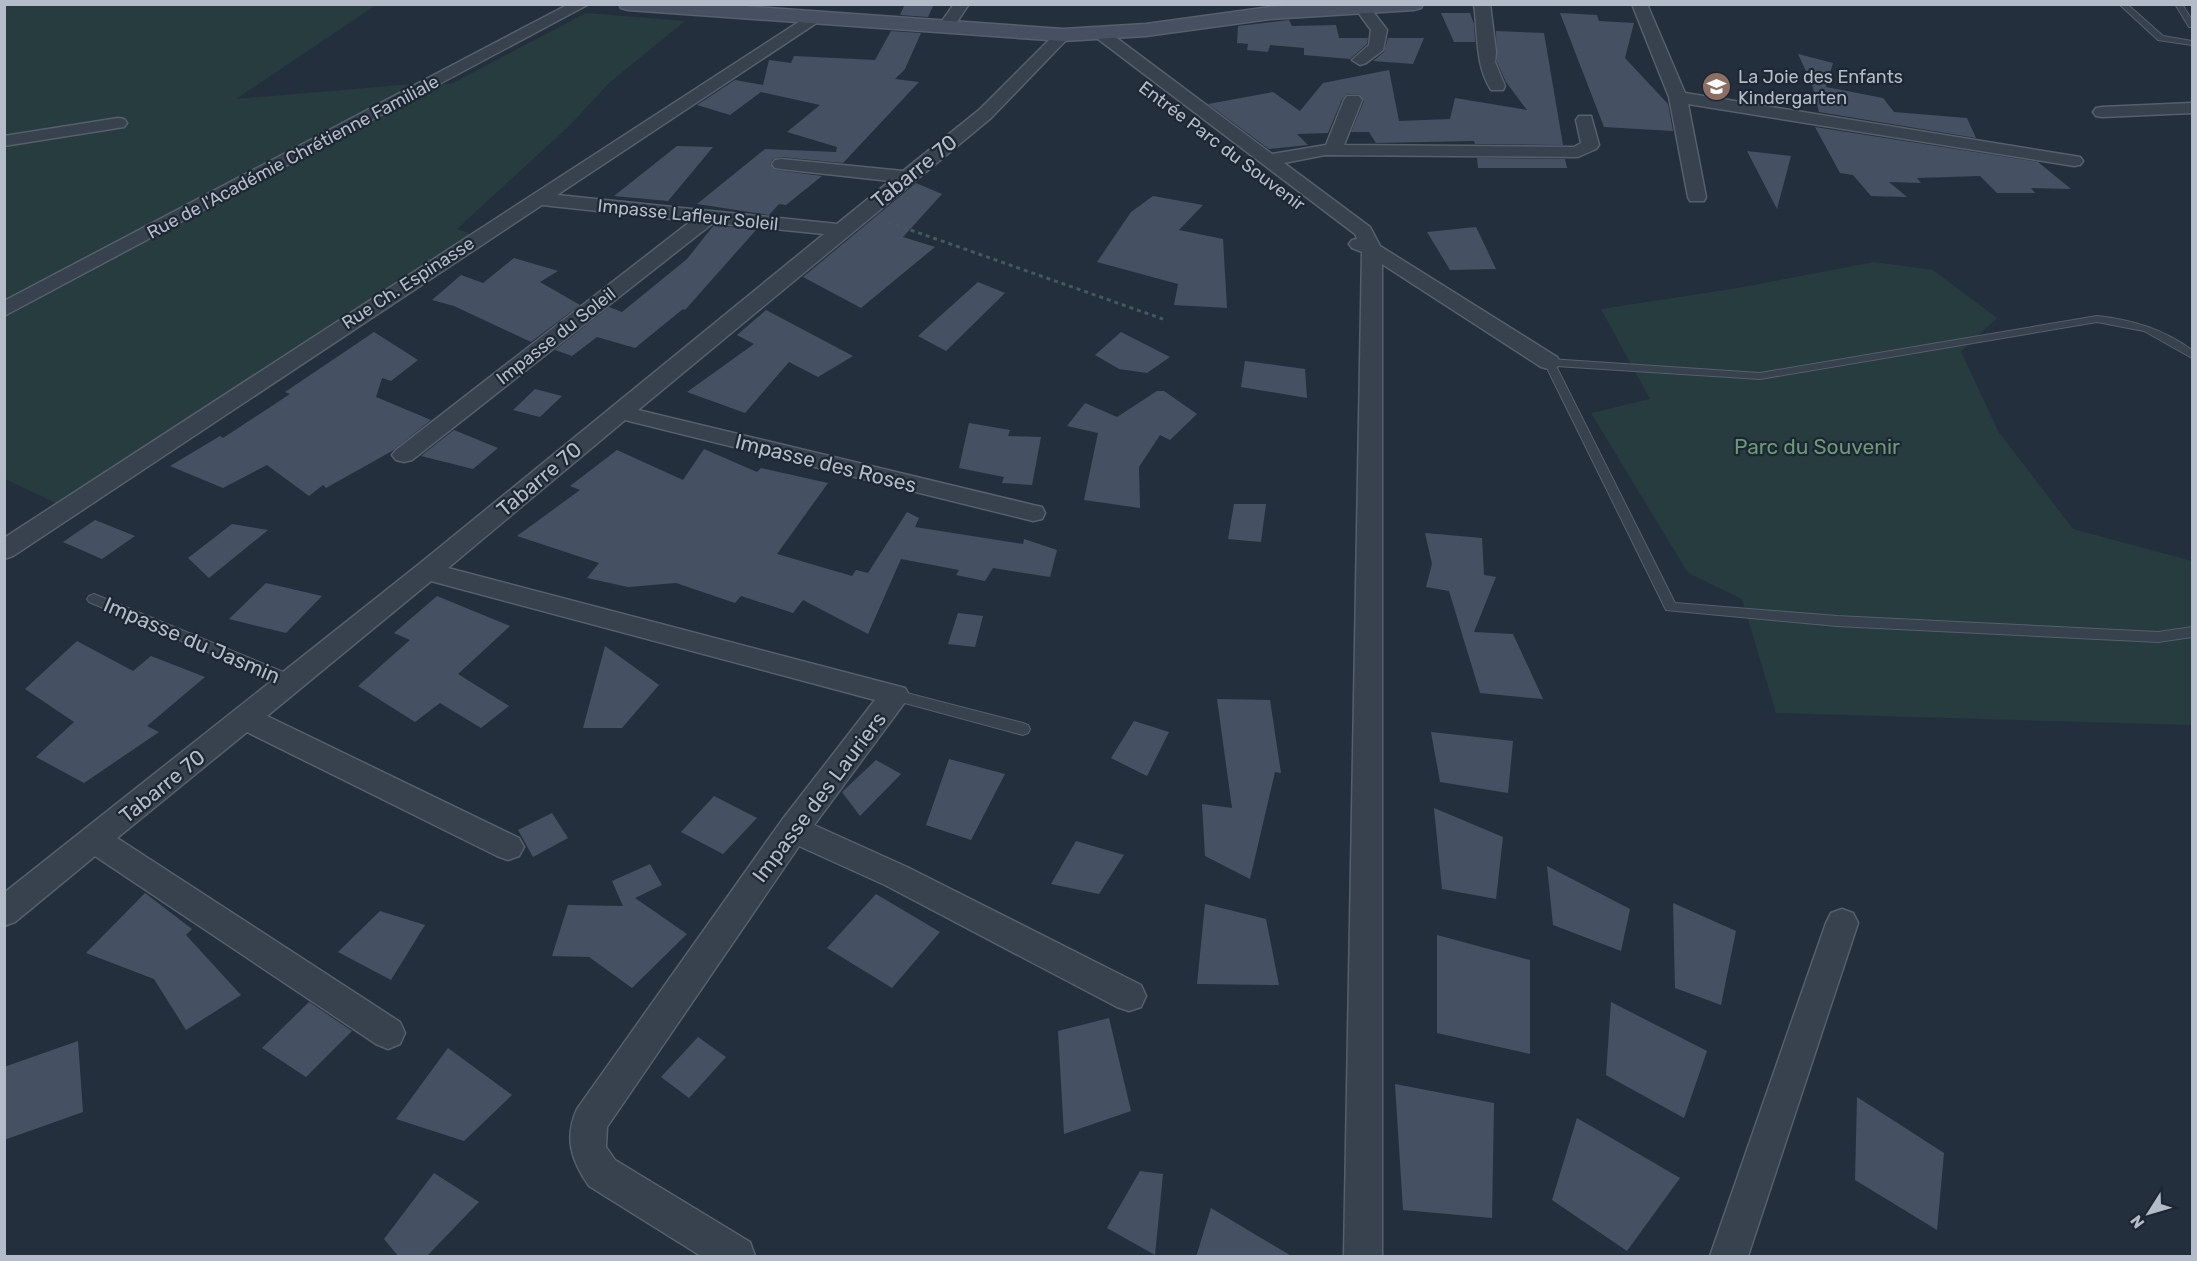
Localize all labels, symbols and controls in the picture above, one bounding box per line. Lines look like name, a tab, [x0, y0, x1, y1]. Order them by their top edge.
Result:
place label: La Joie des Enfants Kindergarten	[1738, 66, 1903, 109]
street label: Rue de l'Académie Chrétienne Familiale	[143, 70, 443, 244]
school or university icon: La Joie des Enfants Kindergarten	[1701, 71, 1733, 103]
street label: Entrée Parc du Souvenir	[1135, 76, 1310, 216]
street label: Tabarre 70	[866, 129, 962, 213]
street label: Impasse Lafleur Soleil	[597, 195, 779, 235]
street label: Rue Ch. Espinasse	[338, 232, 478, 334]
street label: Impasse du Soleil	[492, 283, 620, 389]
street label: Impasse des Roses	[733, 428, 919, 498]
park label: Parc du Souvenir	[1734, 434, 1900, 459]
street label: Tabarre 70	[492, 436, 586, 522]
street label: Impasse du Jasmin	[100, 592, 284, 688]
street label: Impasse des Lauriers	[747, 707, 891, 887]
street label: Tabarre 70	[114, 744, 210, 828]
north arrow	[2119, 1183, 2179, 1243]
text: N	[2126, 1211, 2148, 1232]

